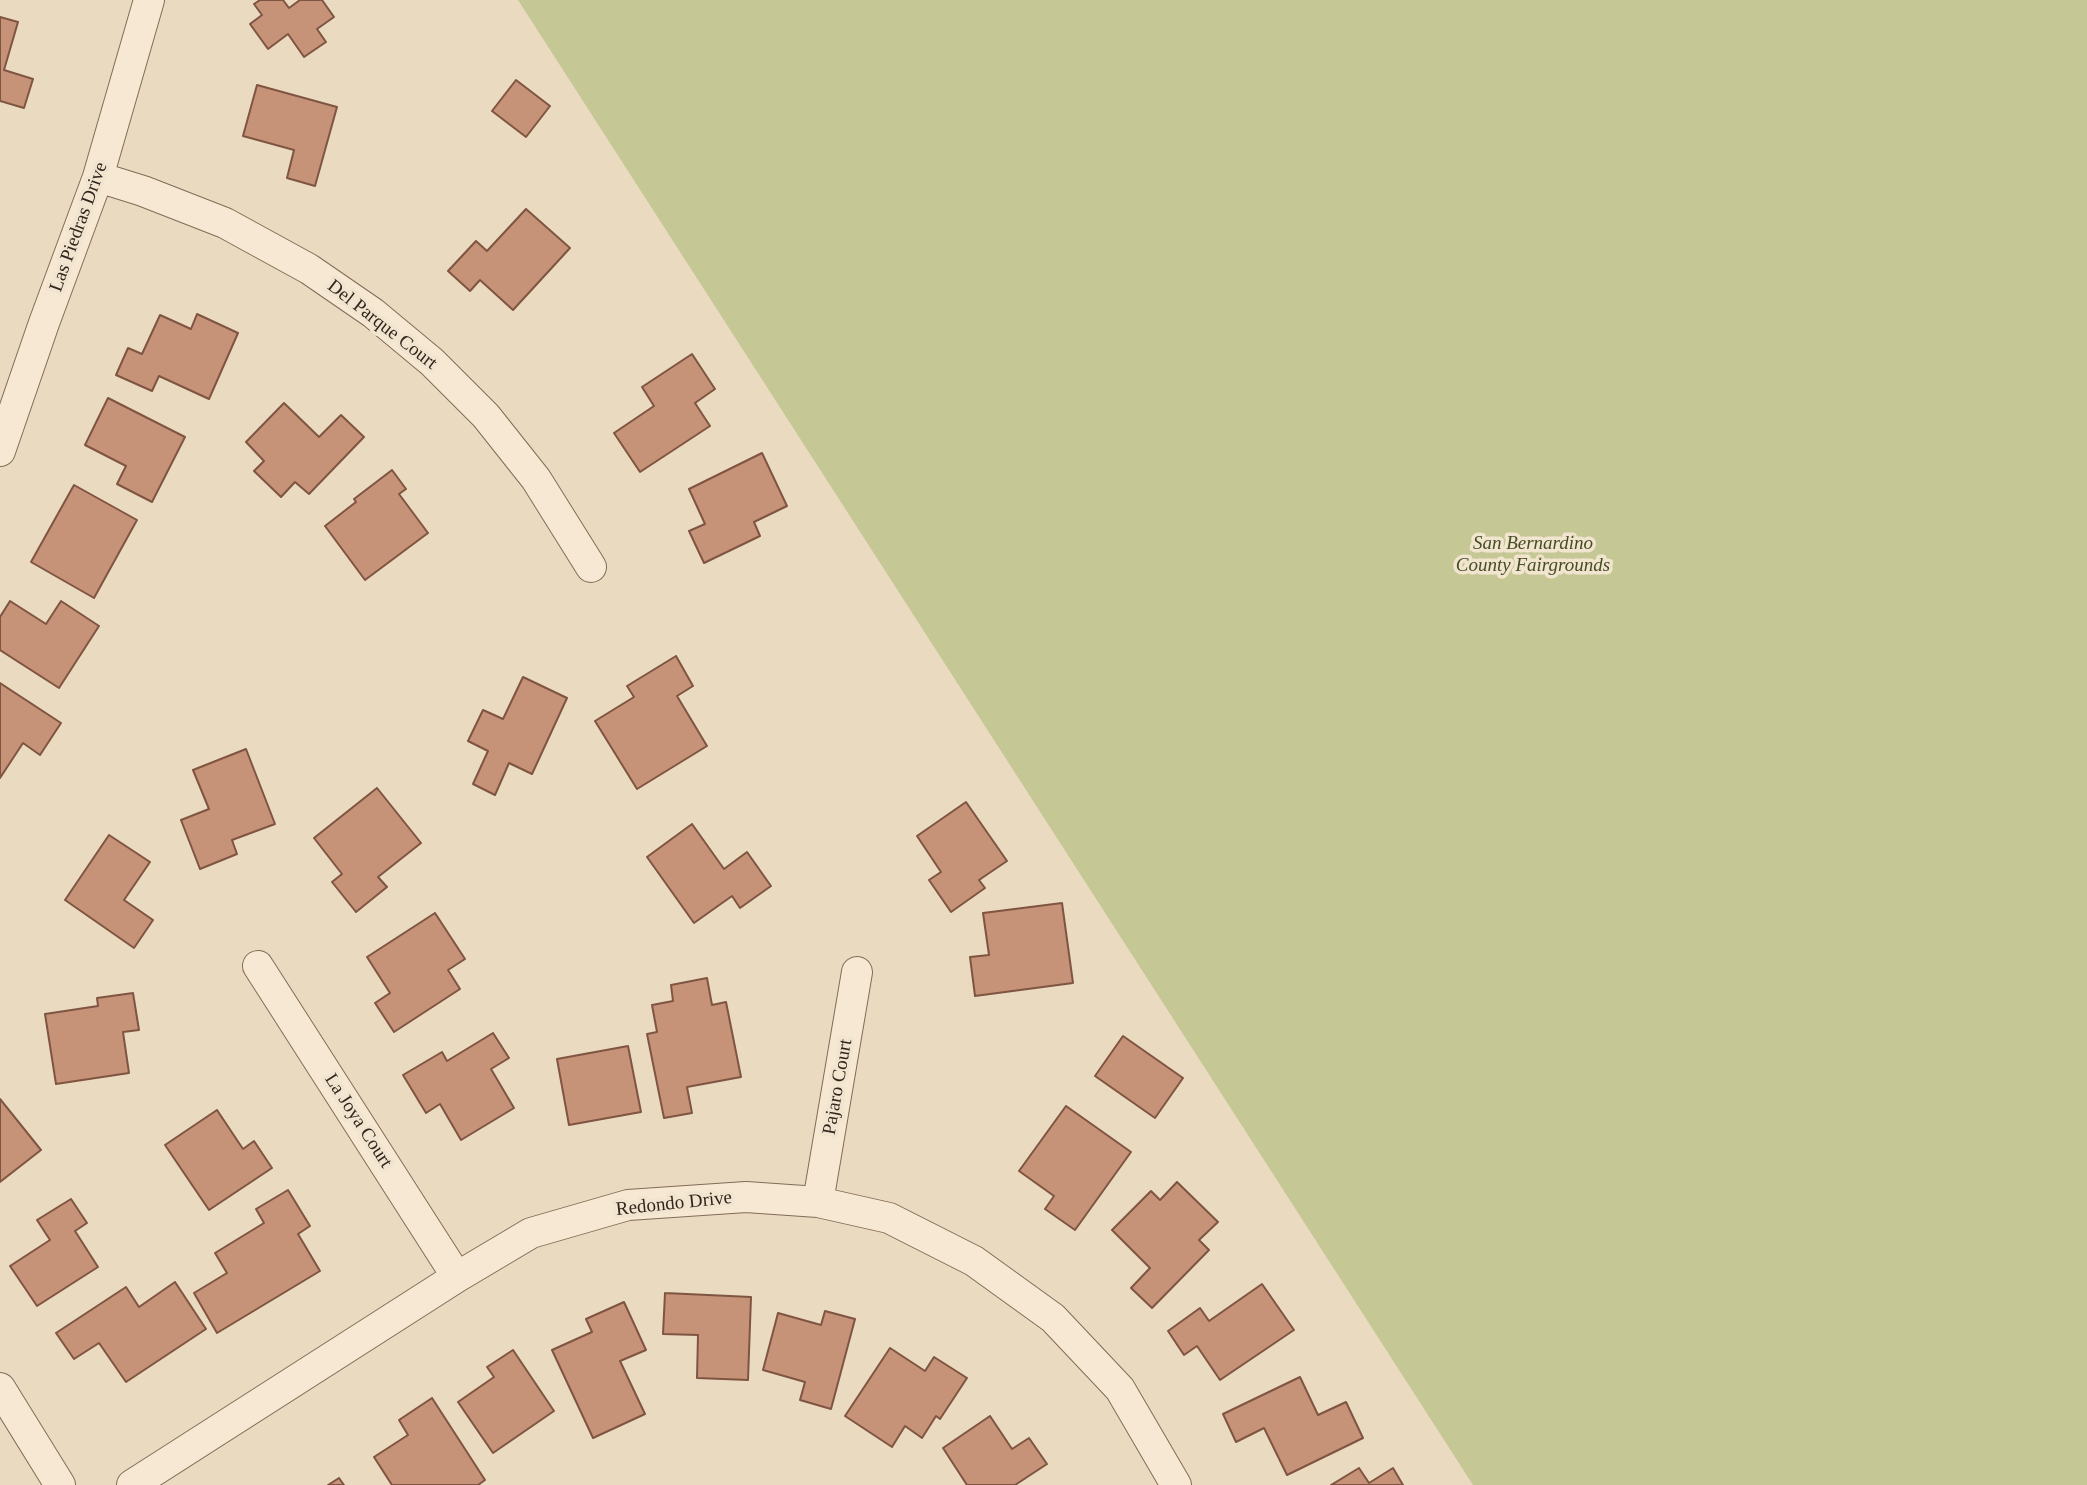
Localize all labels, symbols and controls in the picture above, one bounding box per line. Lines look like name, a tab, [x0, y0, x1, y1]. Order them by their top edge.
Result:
street label: Las Piedras Drive	[45, 159, 113, 295]
street label: Del Parque Court	[323, 275, 441, 375]
park label: San Bernardino County Fairgrounds	[1456, 533, 1610, 577]
street label: Pajaro Court	[818, 1037, 858, 1137]
street label: La Joya Court	[319, 1070, 397, 1172]
street label: Redondo Drive	[615, 1187, 733, 1221]

